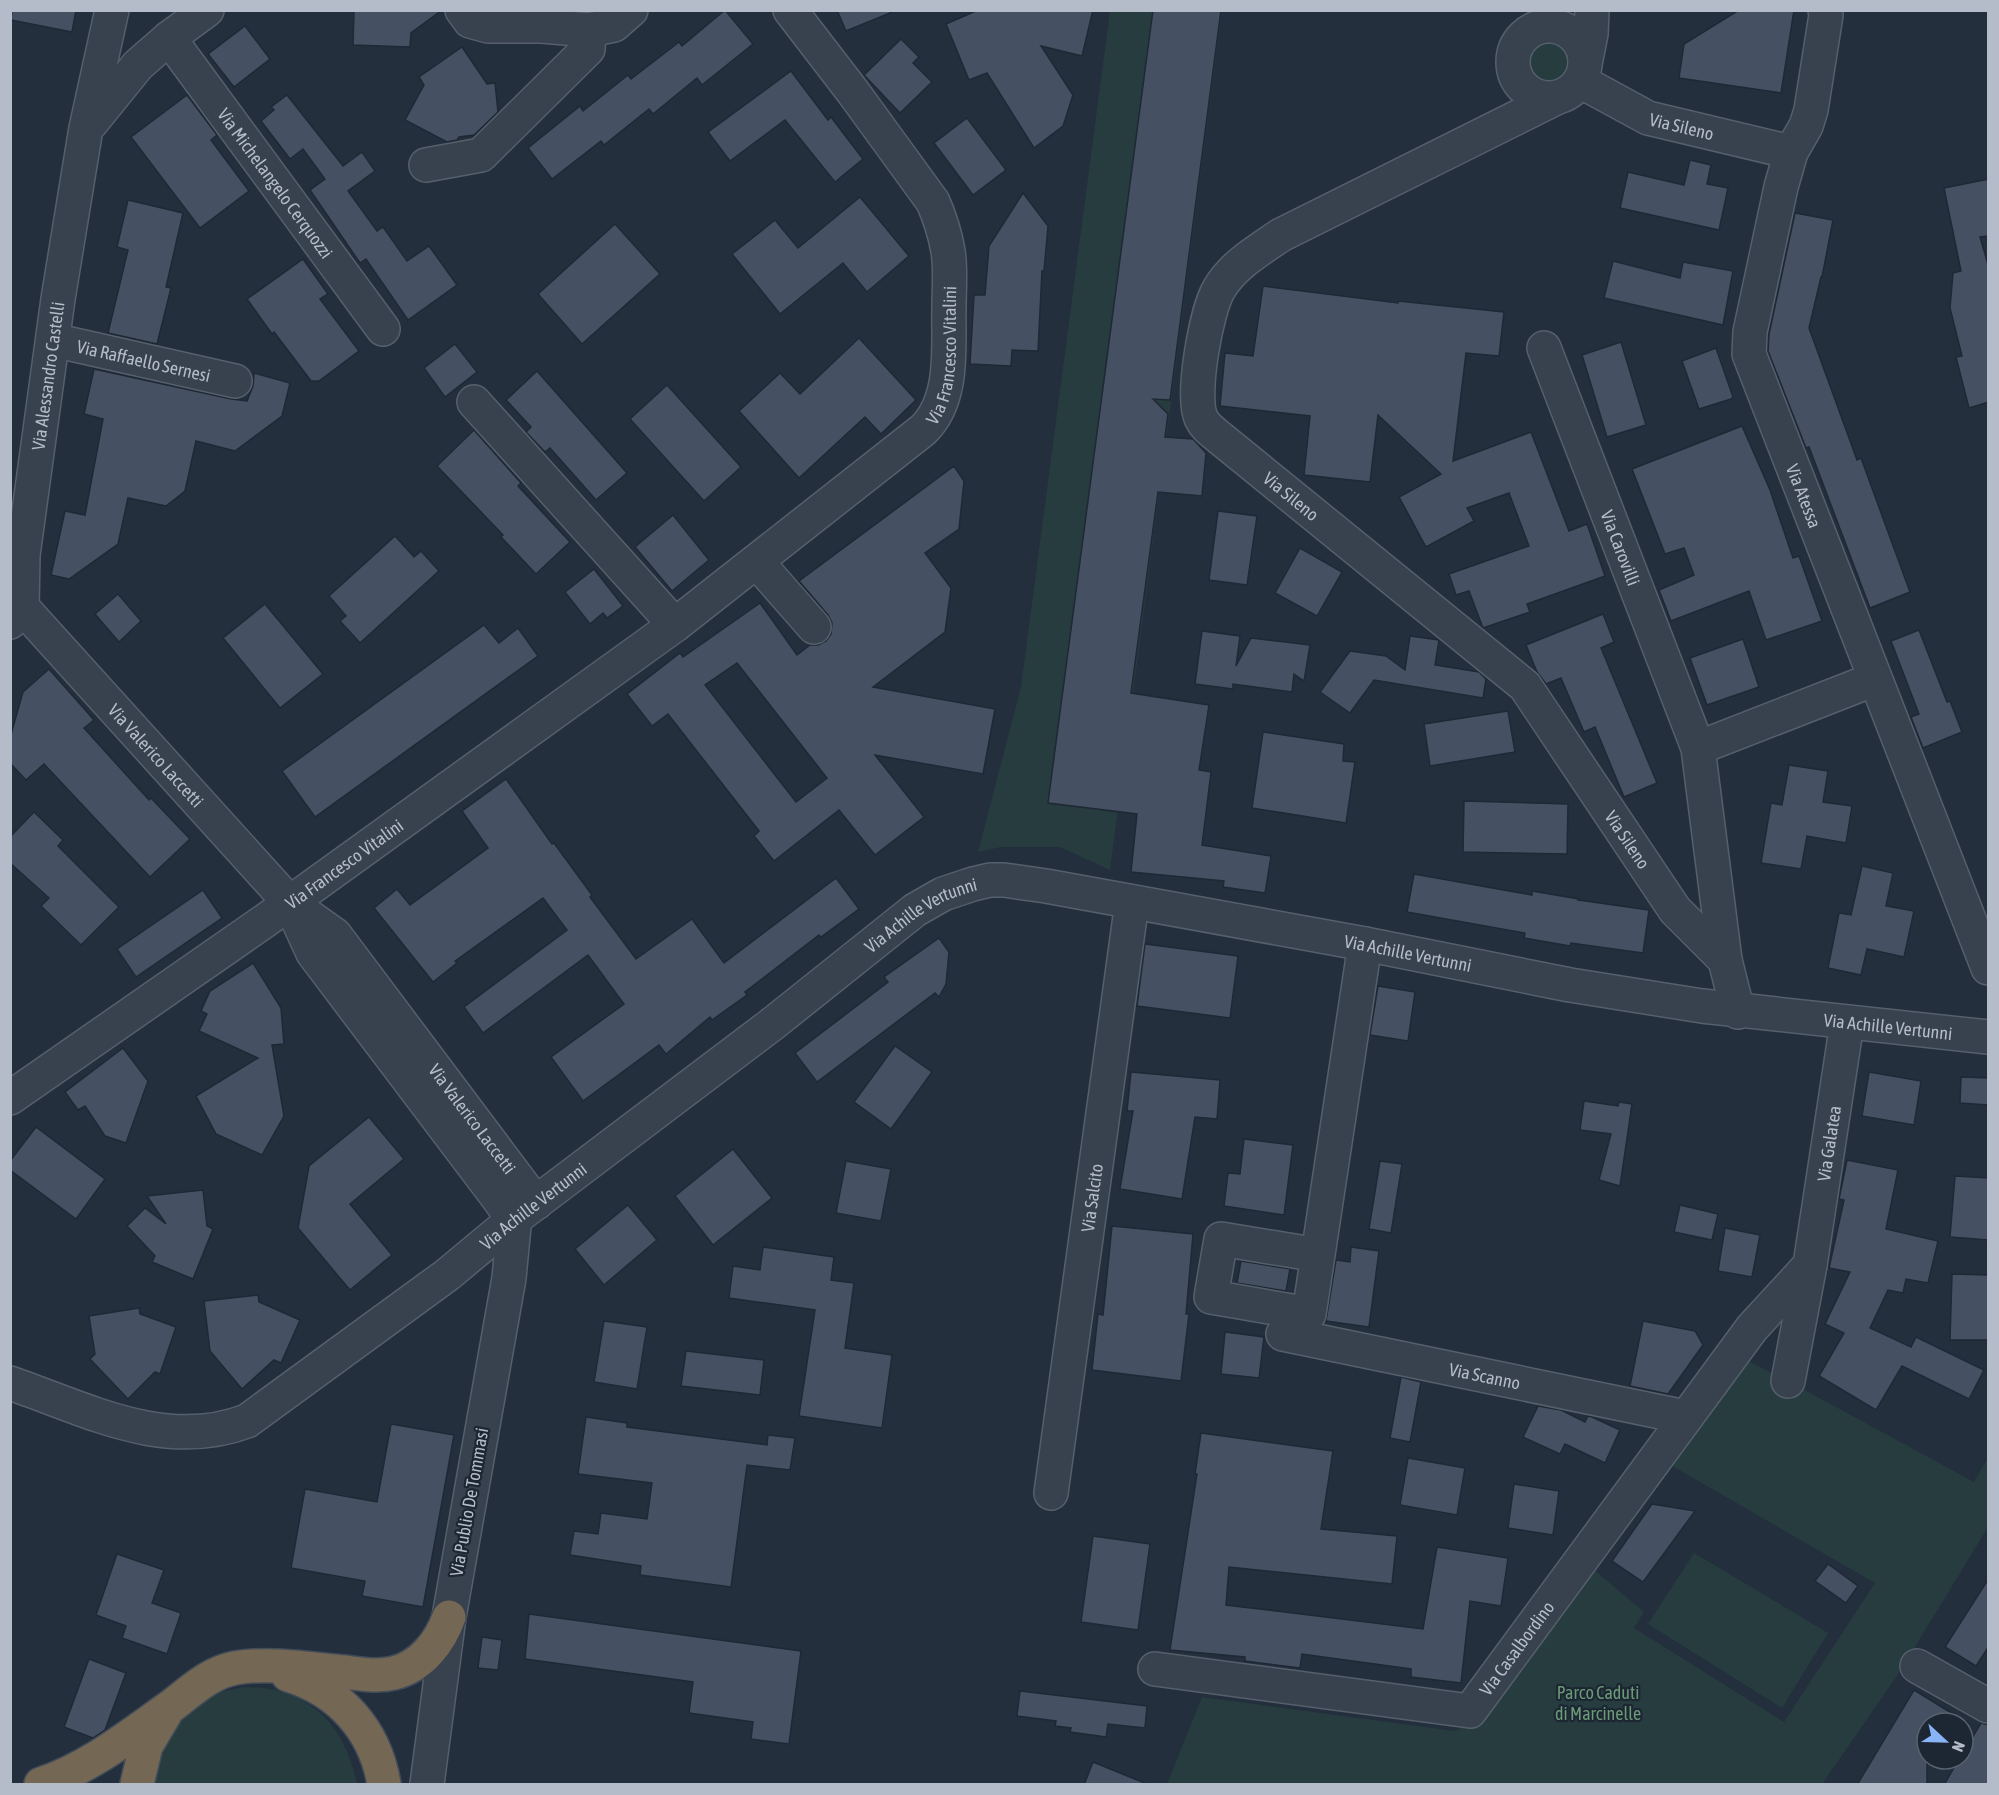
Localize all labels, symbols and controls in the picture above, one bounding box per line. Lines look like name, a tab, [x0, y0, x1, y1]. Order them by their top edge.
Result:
street label: Via Michelangelo Cerquozzi	[214, 104, 338, 262]
street label: Via Sileno	[1647, 108, 1716, 144]
street label: Via Francesco Vitalini	[921, 286, 960, 428]
street label: Via Alessandro Castelli	[27, 300, 68, 452]
street label: Via Raffaello Sernesi	[75, 335, 213, 386]
street label: Via Atessa	[1782, 461, 1826, 531]
street label: Via Sileno	[1259, 467, 1323, 525]
street label: Via Carovilli	[1597, 507, 1645, 588]
street label: Via Valerico Laccetti	[104, 699, 208, 811]
street label: Via Sileno	[1601, 806, 1655, 873]
street label: Via Francesco Vitalini	[281, 814, 407, 913]
street label: Via Achille Vertunni	[860, 873, 979, 957]
street label: Via Achille Vertunni	[1343, 930, 1473, 976]
street label: Via Achille Vertunni	[1823, 1009, 1953, 1044]
street label: Via Valerico Laccetti	[425, 1060, 521, 1178]
street label: Via Galatea	[1812, 1104, 1845, 1183]
street label: Via Achille Vertunni	[475, 1158, 590, 1254]
street label: Via Salcito	[1076, 1162, 1107, 1233]
street label: Via Scanno	[1447, 1358, 1522, 1393]
street label: Via Publio De Tommasi	[446, 1426, 492, 1578]
street label: Via Casalbordino	[1475, 1597, 1558, 1699]
park label: Parco Caduti di Marcinelle	[1555, 1682, 1641, 1724]
north arrow	[1915, 1711, 1975, 1771]
text: N	[1949, 1739, 1969, 1754]

